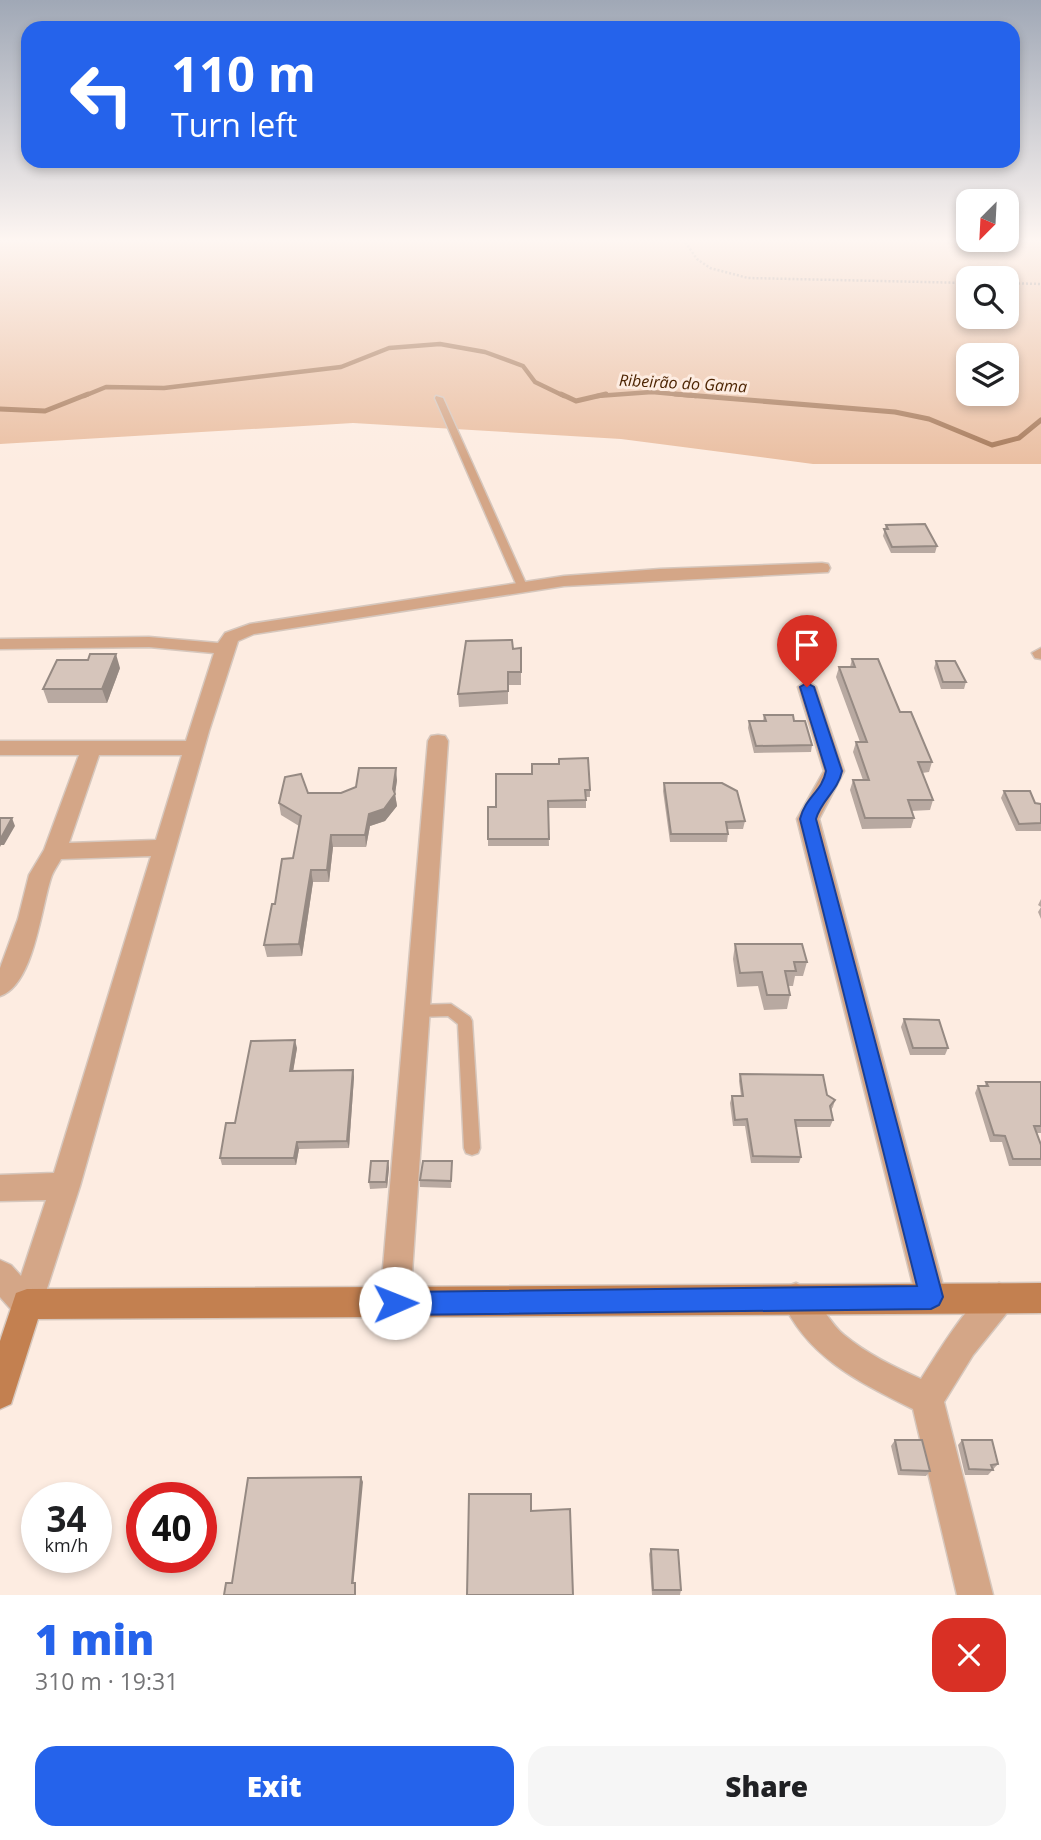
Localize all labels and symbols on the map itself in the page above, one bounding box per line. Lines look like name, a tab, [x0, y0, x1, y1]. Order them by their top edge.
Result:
north arrow	[956, 189, 1018, 252]
water label: Ribeirão do Gama	[618, 369, 748, 397]
pin	[777, 615, 837, 687]
position arrow	[358, 1266, 432, 1340]
speed limit sign: 40	[126, 1482, 217, 1573]

